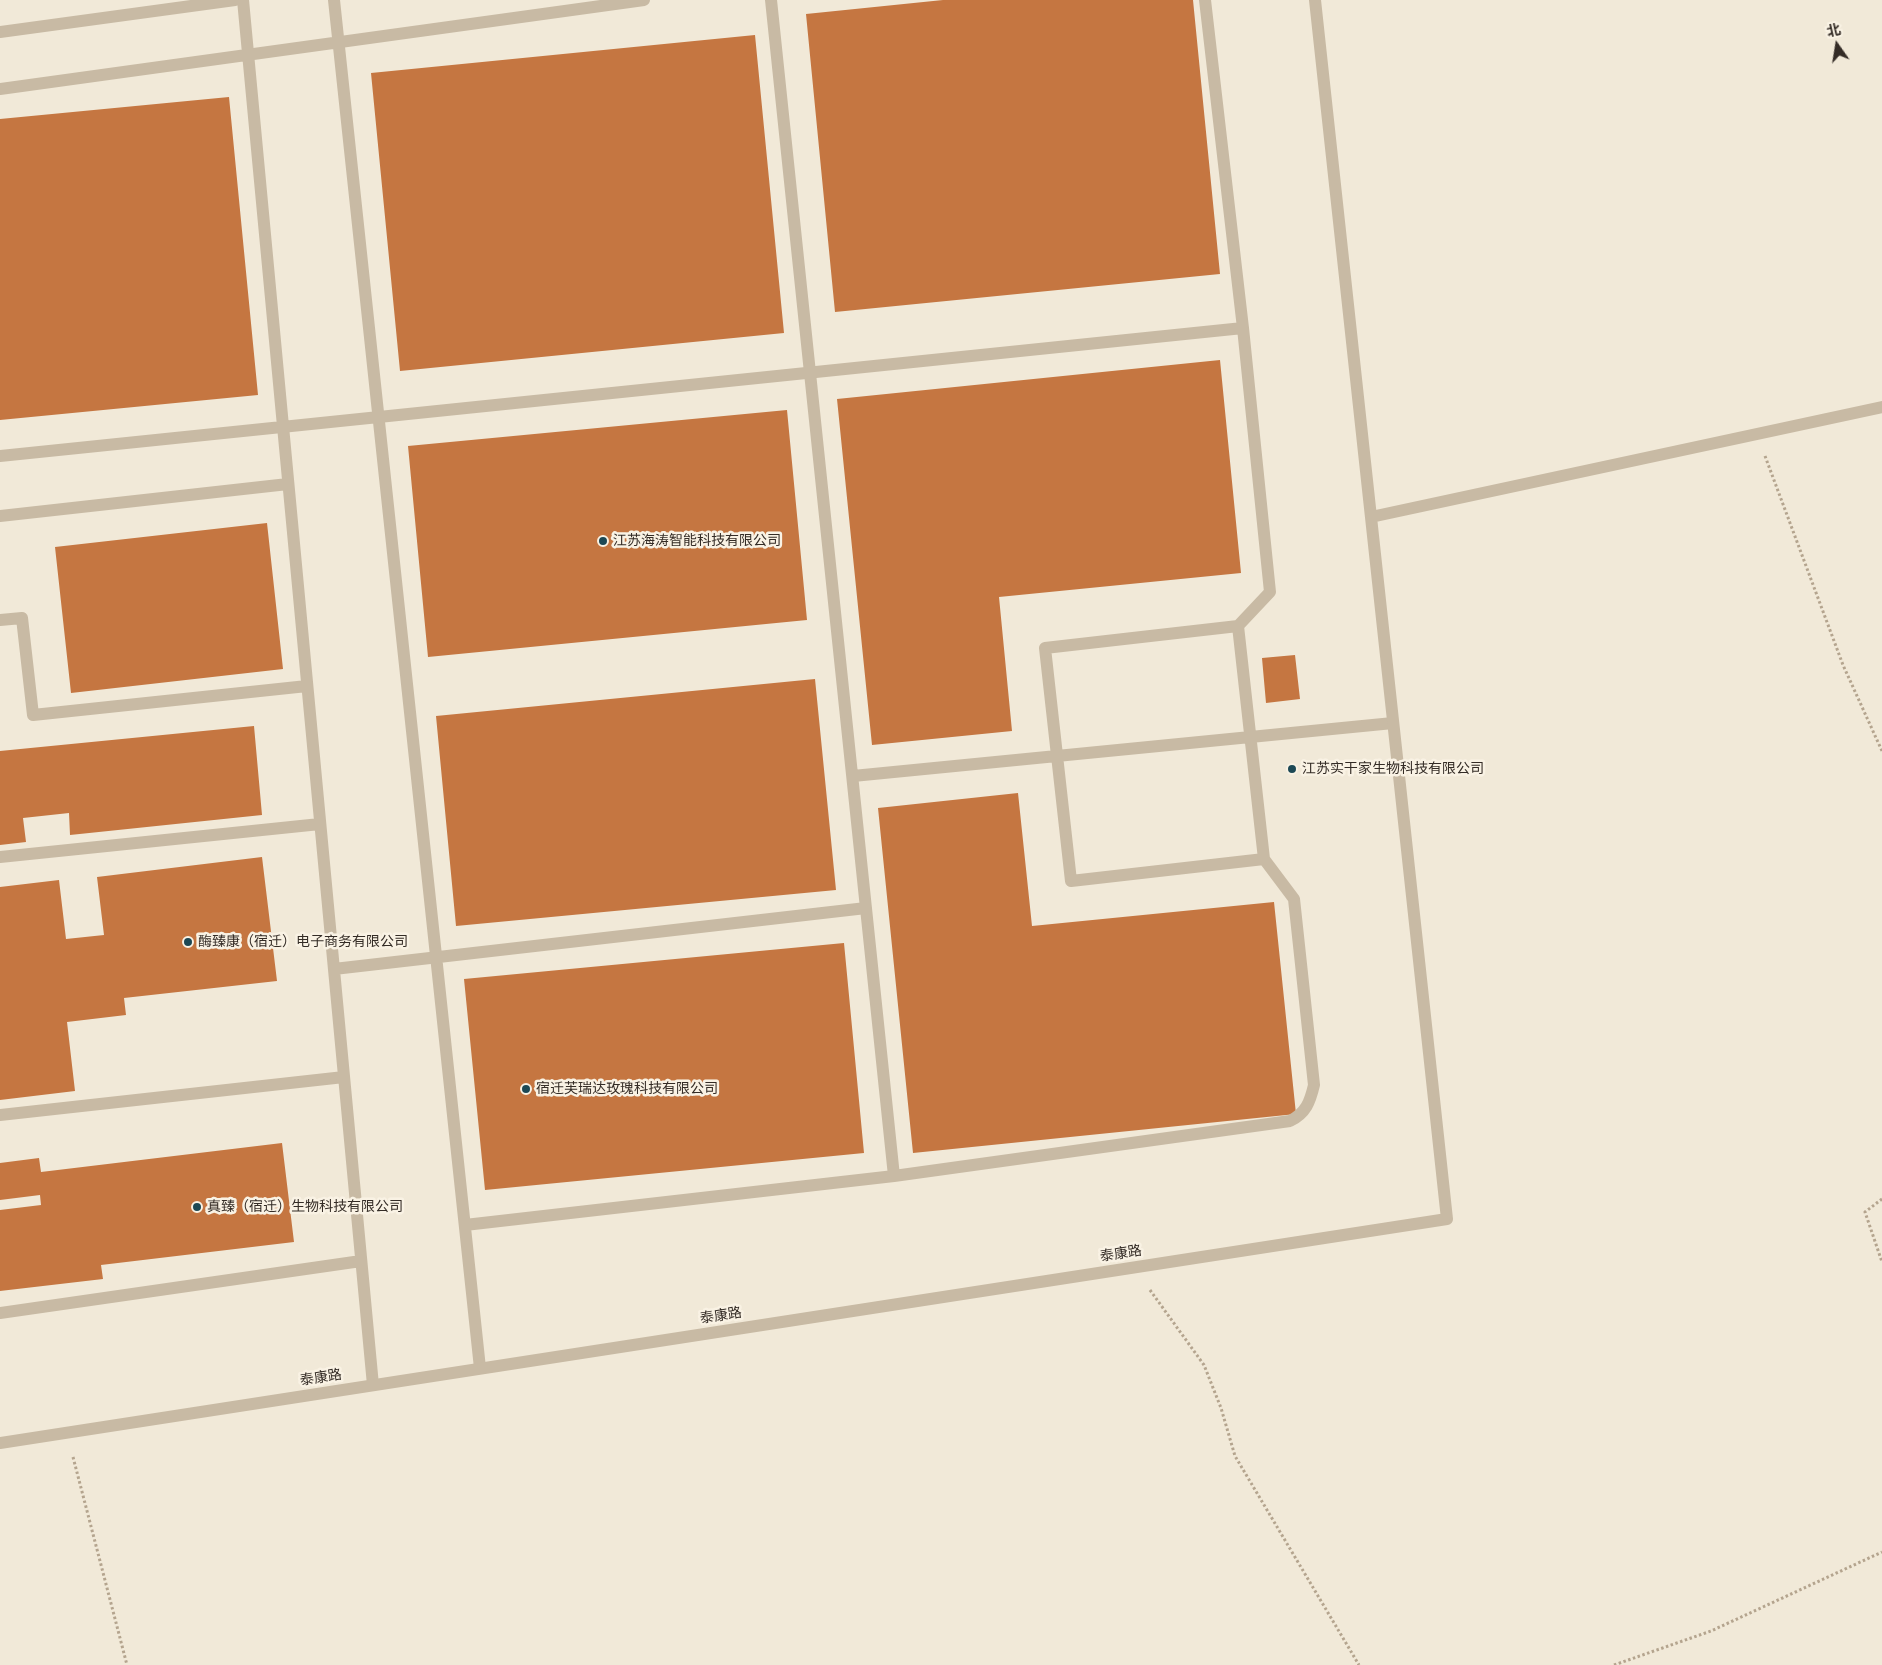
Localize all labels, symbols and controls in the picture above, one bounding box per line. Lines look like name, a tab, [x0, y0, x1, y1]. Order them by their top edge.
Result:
north arrow	[1812, 20, 1862, 70]
text: 北	[1825, 21, 1842, 40]
place label: 江苏海涛智能科技有限公司	[613, 533, 781, 549]
marker: 江苏海涛智能科技有限公司	[597, 535, 609, 547]
place label: 江苏实干家生物科技有限公司	[1302, 761, 1484, 777]
marker: 江苏实干家生物科技有限公司	[1286, 763, 1298, 775]
place label: 酶臻康（宿迁）电子商务有限公司	[198, 934, 408, 950]
marker: 酶臻康（宿迁）电子商务有限公司	[182, 936, 194, 948]
place label: 宿迁芙瑞达玫瑰科技有限公司	[536, 1081, 718, 1097]
marker: 宿迁芙瑞达玫瑰科技有限公司	[520, 1083, 532, 1095]
place label: 真臻（宿迁）生物科技有限公司	[207, 1199, 403, 1215]
marker: 真臻（宿迁）生物科技有限公司	[191, 1201, 203, 1213]
street label: 泰康路	[1099, 1242, 1143, 1266]
street label: 泰康路	[699, 1304, 743, 1328]
street label: 泰康路	[299, 1366, 343, 1390]

